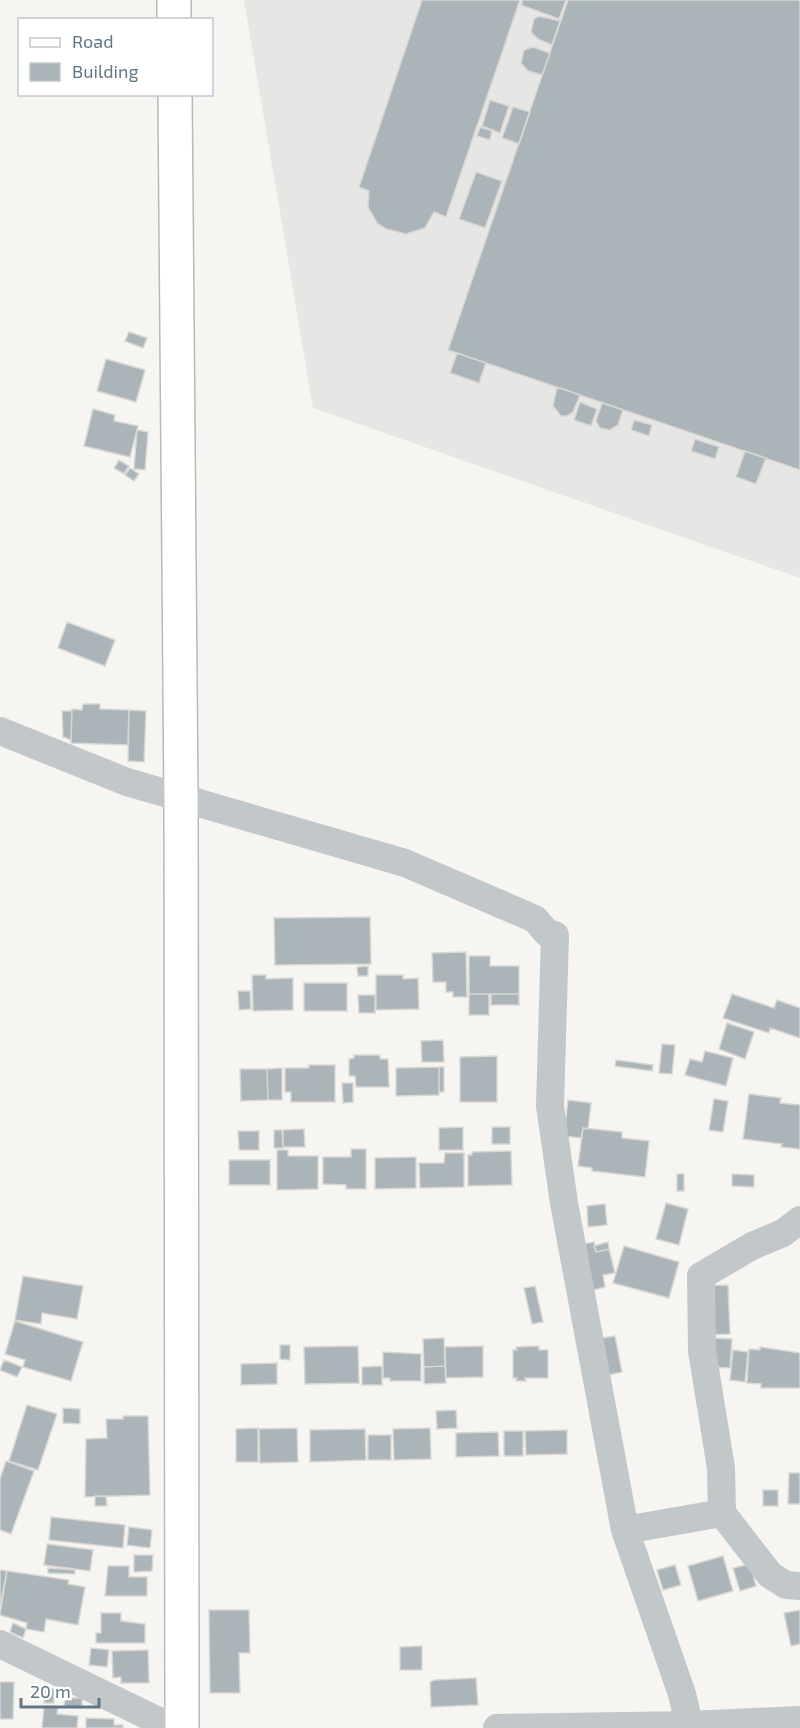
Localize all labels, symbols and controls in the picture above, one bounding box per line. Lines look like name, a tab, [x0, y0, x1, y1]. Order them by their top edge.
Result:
legend	[18, 18, 213, 96]
text: Road	[72, 30, 113, 52]
text: Building	[72, 60, 139, 82]
scale bar	[21, 1671, 99, 1709]
text: 20 m	[30, 1680, 71, 1702]

